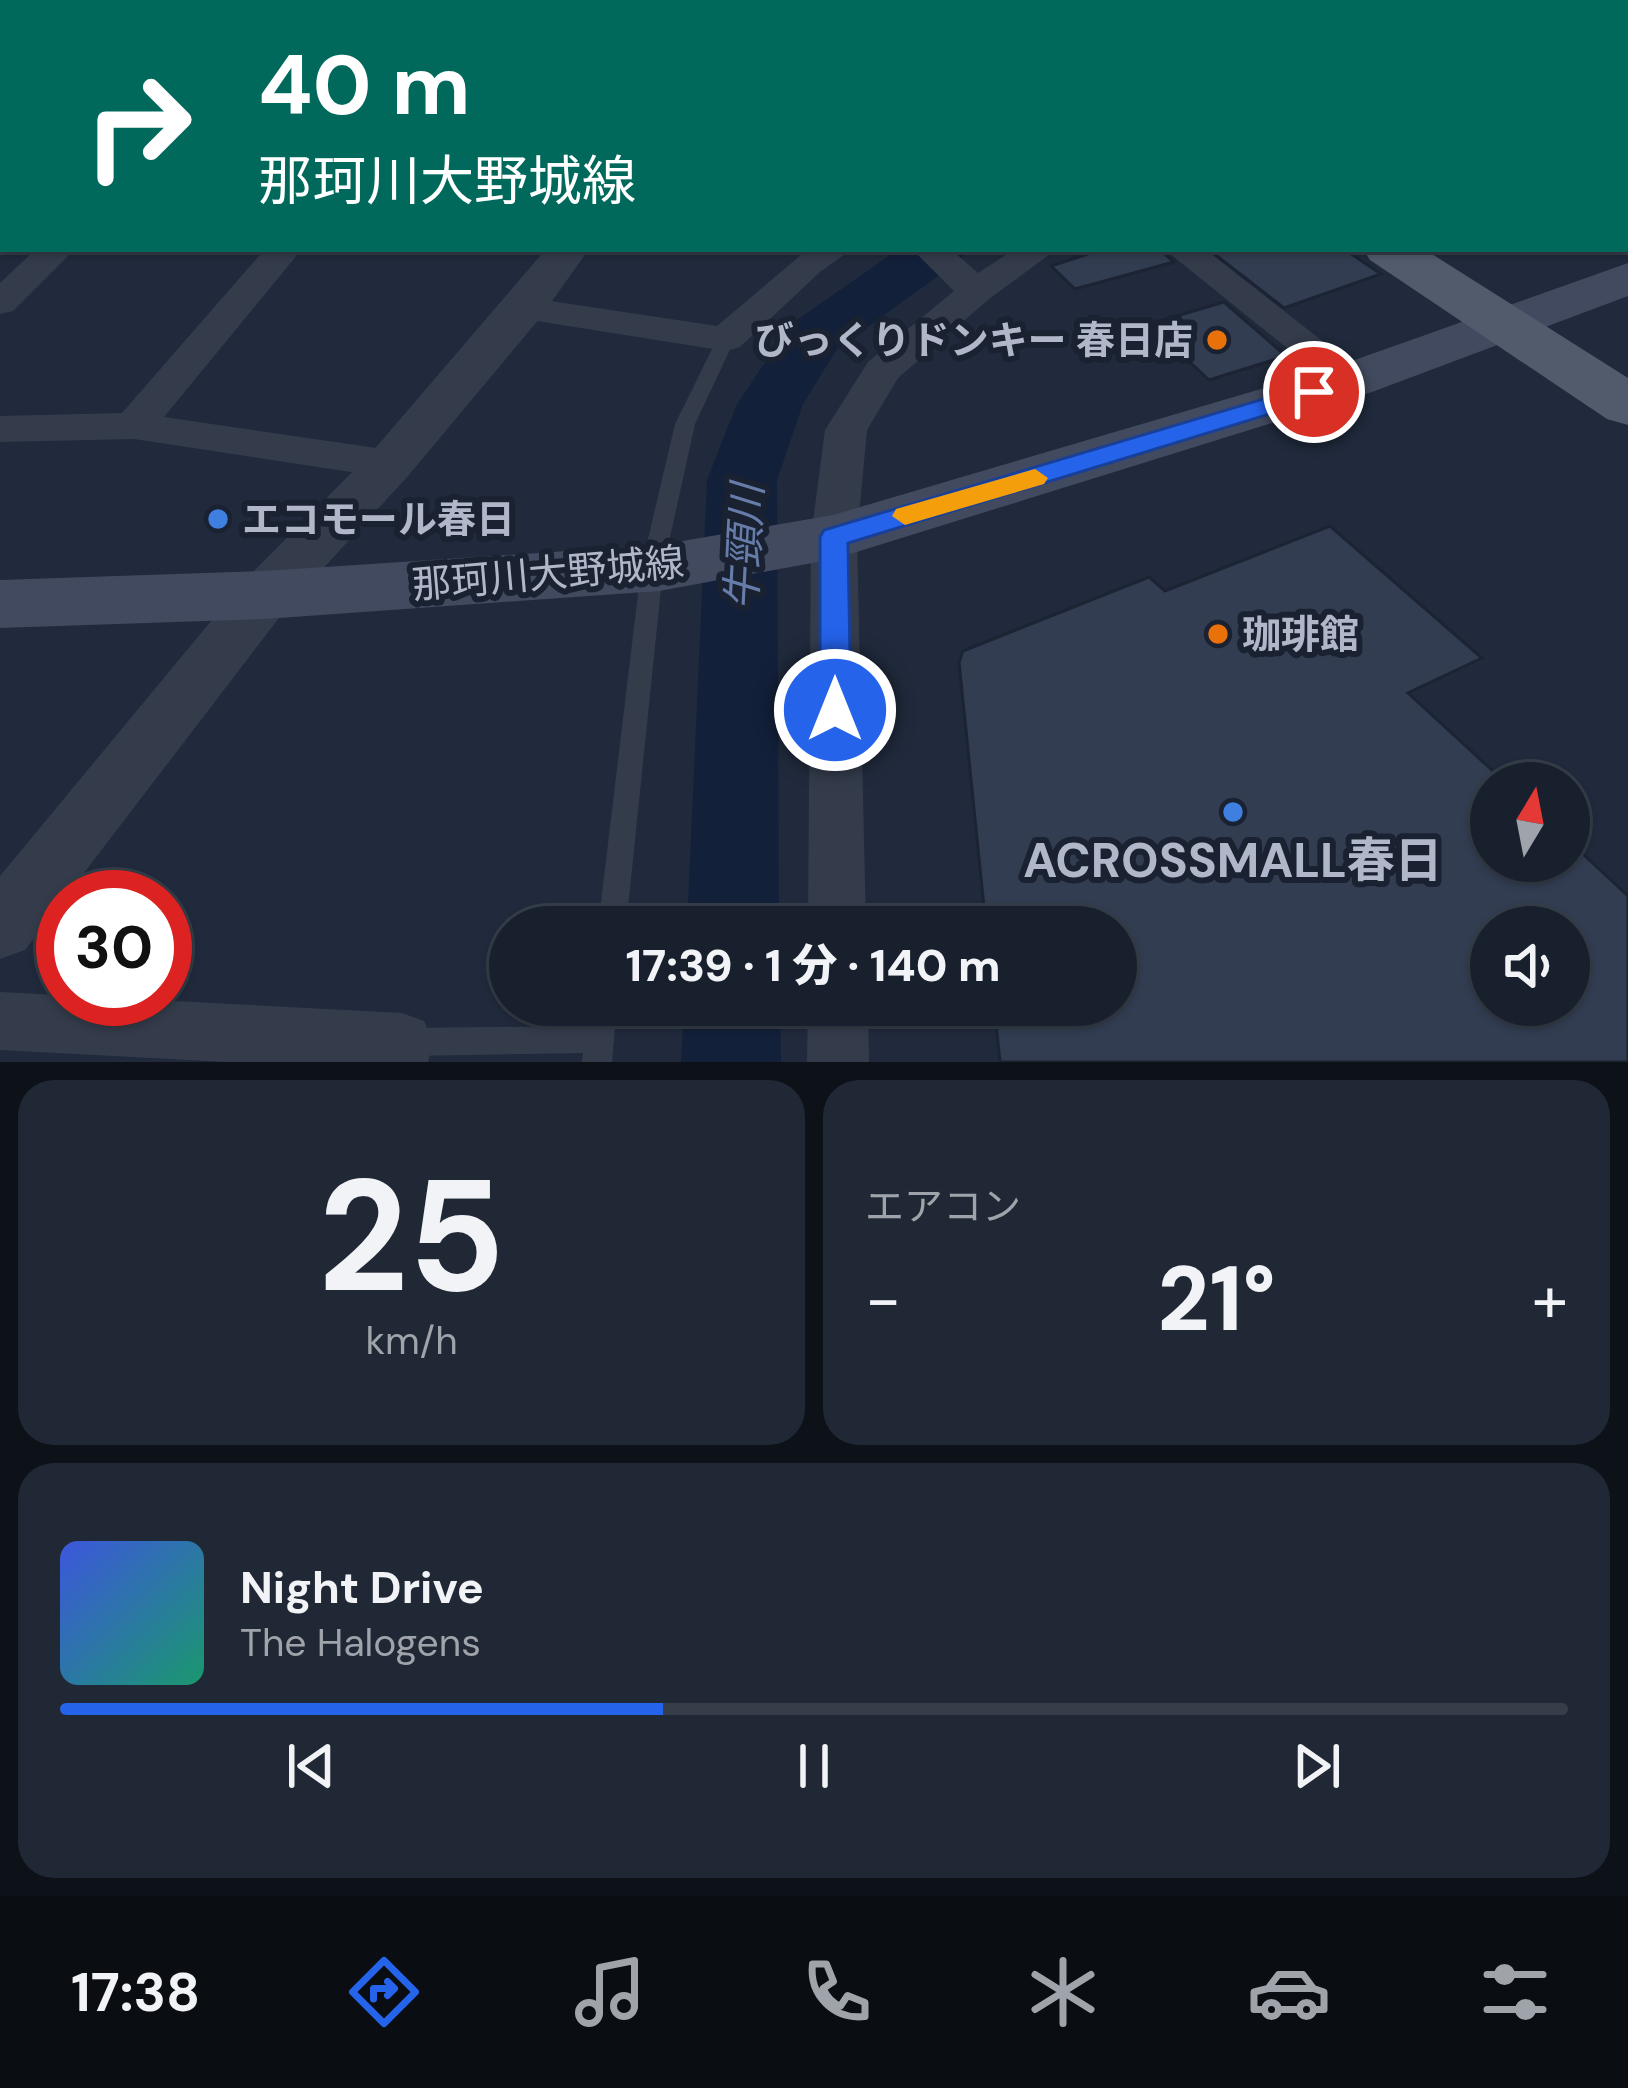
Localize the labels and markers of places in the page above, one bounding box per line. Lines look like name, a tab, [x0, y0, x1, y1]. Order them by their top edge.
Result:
place label: びっくりドンキー 春日店	[755, 315, 1193, 366]
marker: びっくりドンキー 春日店	[1204, 327, 1230, 353]
pin	[1263, 341, 1365, 443]
place label: エコモール春日	[242, 494, 515, 545]
marker: エコモール春日	[205, 506, 231, 532]
place label: 珈琲館	[1242, 609, 1359, 660]
marker: 珈琲館	[1205, 621, 1231, 647]
marker: ACROSSMALL春日	[1220, 799, 1246, 825]
place label: ACROSSMALL春日	[1023, 829, 1443, 892]

